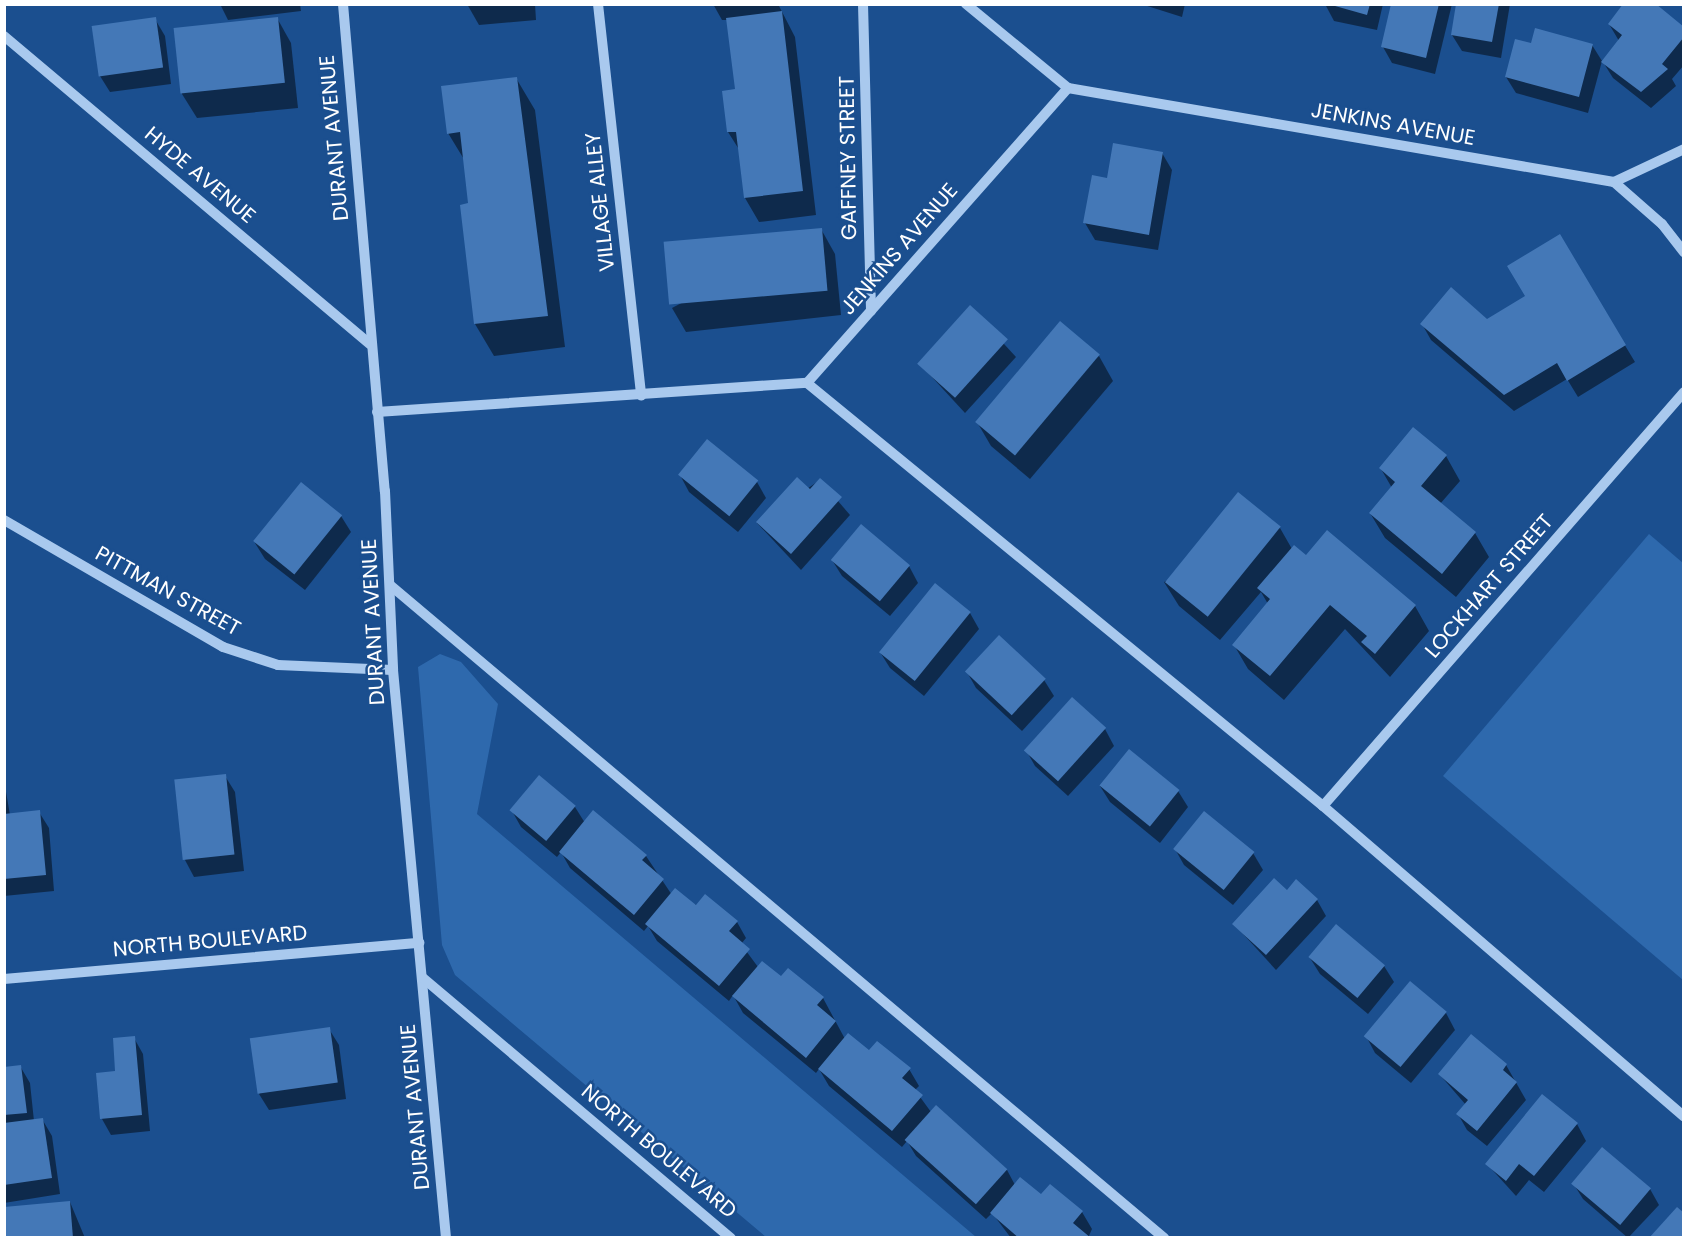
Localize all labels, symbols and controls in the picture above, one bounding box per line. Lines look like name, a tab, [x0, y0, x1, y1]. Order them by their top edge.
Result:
street label: DURANT AVENUE	[314, 54, 354, 222]
street label: GAFFNEY STREET	[834, 76, 862, 240]
street label: JENKINS AVENUE	[1309, 97, 1477, 151]
street label: HYDE AVENUE	[139, 121, 261, 229]
street label: VILLAGE ALLEY	[580, 131, 620, 273]
street label: JENKINS AVENUE	[835, 178, 963, 320]
street label: LOCKHART STREET	[1420, 509, 1558, 663]
street label: DURANT AVENUE	[356, 538, 390, 706]
street label: PITTMAN STREET	[91, 541, 245, 641]
street label: NORTH BOULEVARD	[112, 920, 308, 962]
street label: DURANT AVENUE	[395, 1023, 435, 1191]
street label: NORTH BOULEVARD	[576, 1079, 742, 1223]

